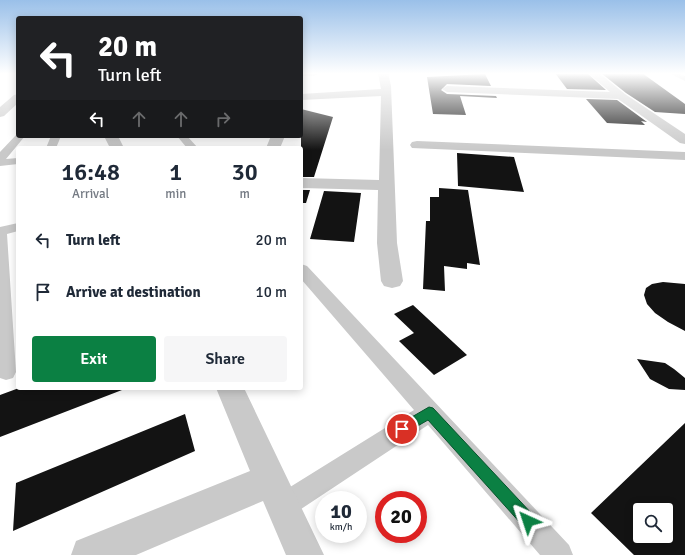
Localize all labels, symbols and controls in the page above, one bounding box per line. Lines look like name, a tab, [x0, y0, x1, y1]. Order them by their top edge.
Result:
text: 20 m	[98, 30, 157, 64]
icon: left	[32, 32, 84, 84]
text: Turn left	[98, 64, 161, 86]
icon: left	[86, 108, 108, 130]
icon: ahead	[128, 108, 150, 130]
icon: ahead	[170, 108, 192, 130]
icon: right	[212, 108, 234, 130]
text: 16:48	[61, 157, 120, 187]
text: 1	[169, 157, 182, 187]
text: 30	[232, 157, 258, 187]
text: Arrival	[72, 186, 109, 202]
text: min	[165, 186, 186, 202]
text: m	[239, 186, 250, 202]
icon: left	[32, 229, 54, 251]
text: Turn left	[66, 231, 120, 249]
text: 20 m	[256, 231, 287, 249]
icon: arrive	[32, 281, 54, 303]
text: Arrive at destination	[66, 283, 201, 301]
text: 10 m	[256, 283, 287, 301]
button: Exit	[32, 336, 156, 382]
button: Share	[164, 336, 287, 382]
pin	[385, 412, 419, 446]
icon: arrive	[391, 418, 413, 440]
speed limit sign: 20	[375, 491, 427, 543]
text: 10	[330, 499, 352, 524]
position arrow	[507, 500, 549, 542]
map controls	[633, 503, 673, 543]
button: search	[633, 503, 673, 543]
text: km/h	[330, 521, 352, 533]

